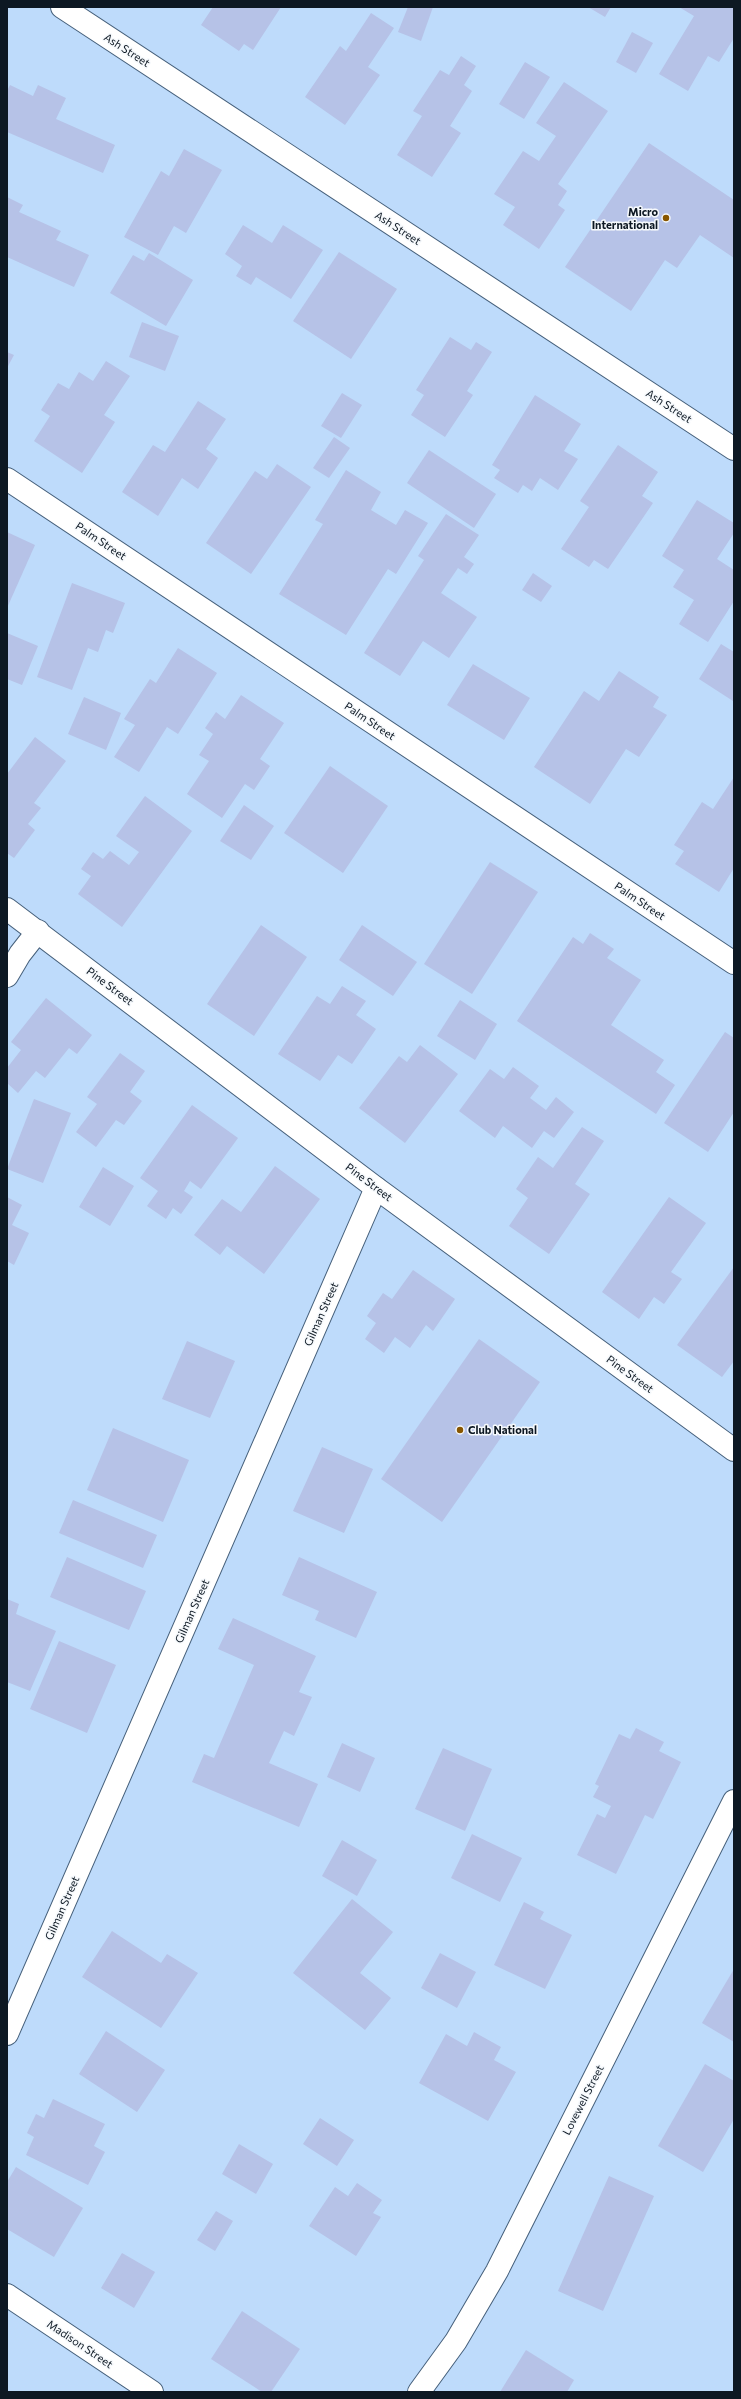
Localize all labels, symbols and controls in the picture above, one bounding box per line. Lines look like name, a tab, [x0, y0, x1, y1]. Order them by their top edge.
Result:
street label: Ash Street	[102, 30, 153, 69]
place label: Micro International	[592, 205, 658, 231]
street label: Ash Street	[373, 208, 424, 247]
marker: Micro International	[661, 213, 671, 223]
street label: Ash Street	[644, 386, 695, 425]
street label: Palm Street	[73, 519, 129, 563]
street label: Palm Street	[342, 699, 398, 743]
street label: Palm Street	[612, 879, 668, 923]
street label: Pine Street	[84, 964, 137, 1008]
street label: Pine Street	[343, 1160, 396, 1204]
street label: Gilman Street	[301, 1279, 341, 1348]
street label: Pine Street	[604, 1352, 657, 1395]
place label: Club National	[468, 1423, 537, 1436]
marker: Club National	[455, 1425, 465, 1435]
street label: Gilman Street	[172, 1576, 212, 1645]
street label: Gilman Street	[42, 1873, 82, 1942]
street label: Lovewell Street	[559, 2062, 606, 2137]
street label: Madison Street	[45, 2317, 116, 2371]

